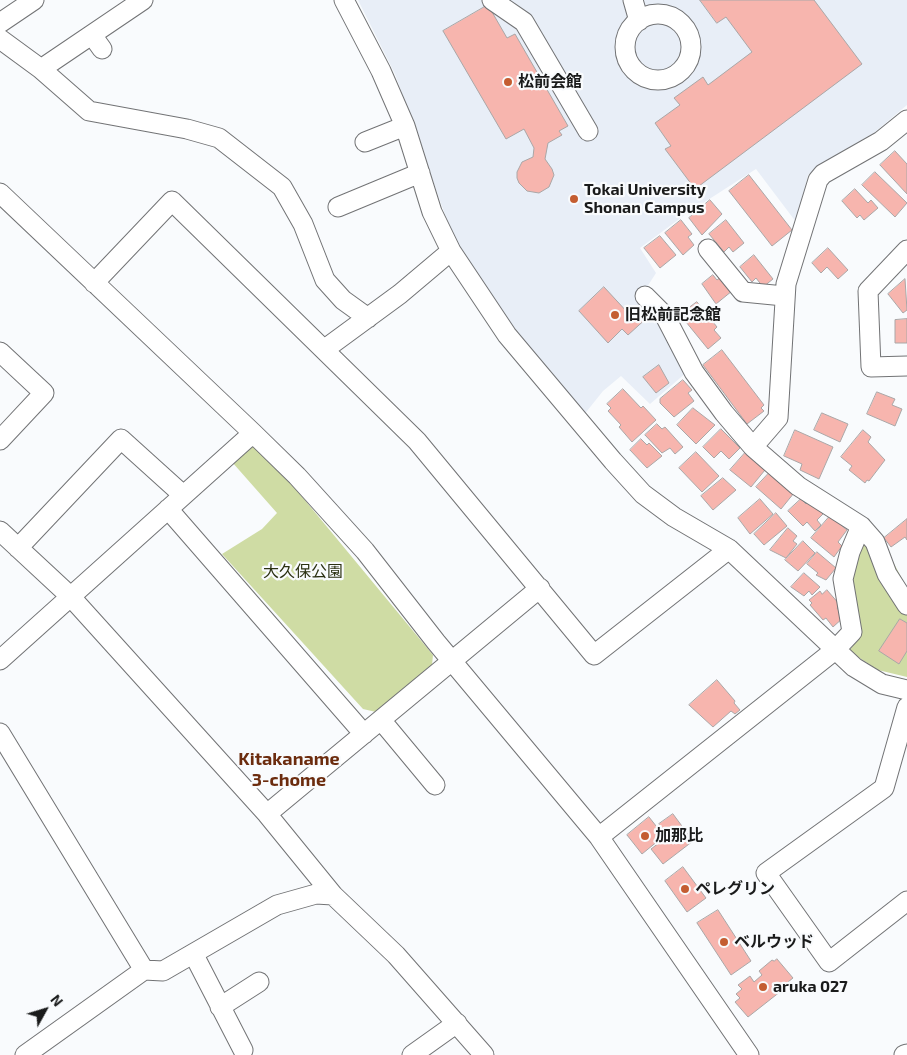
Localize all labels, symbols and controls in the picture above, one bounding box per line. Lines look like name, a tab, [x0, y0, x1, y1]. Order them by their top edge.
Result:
place label: 松前会館	[518, 72, 582, 92]
marker: 松前会館	[502, 76, 514, 88]
place label: Tokai University Shonan Campus	[584, 180, 706, 218]
marker: Tokai University Shonan Campus	[568, 193, 580, 205]
place label: 旧松前記念館	[625, 305, 721, 325]
marker: 旧松前記念館	[609, 309, 621, 321]
park label: 大久保公園	[263, 562, 343, 582]
district label: Kitakaname 3-chome	[238, 748, 340, 791]
place label: 加那比	[655, 826, 703, 846]
marker: 加那比	[639, 830, 651, 842]
place label: ペレグリン	[695, 879, 775, 899]
marker: ペレグリン	[679, 883, 691, 895]
place label: ベルウッド	[734, 932, 814, 952]
marker: ベルウッド	[718, 936, 730, 948]
place label: aruka 027	[773, 977, 848, 997]
marker: aruka 027	[757, 981, 769, 993]
north arrow	[20, 985, 70, 1035]
text: N	[47, 991, 67, 1010]

